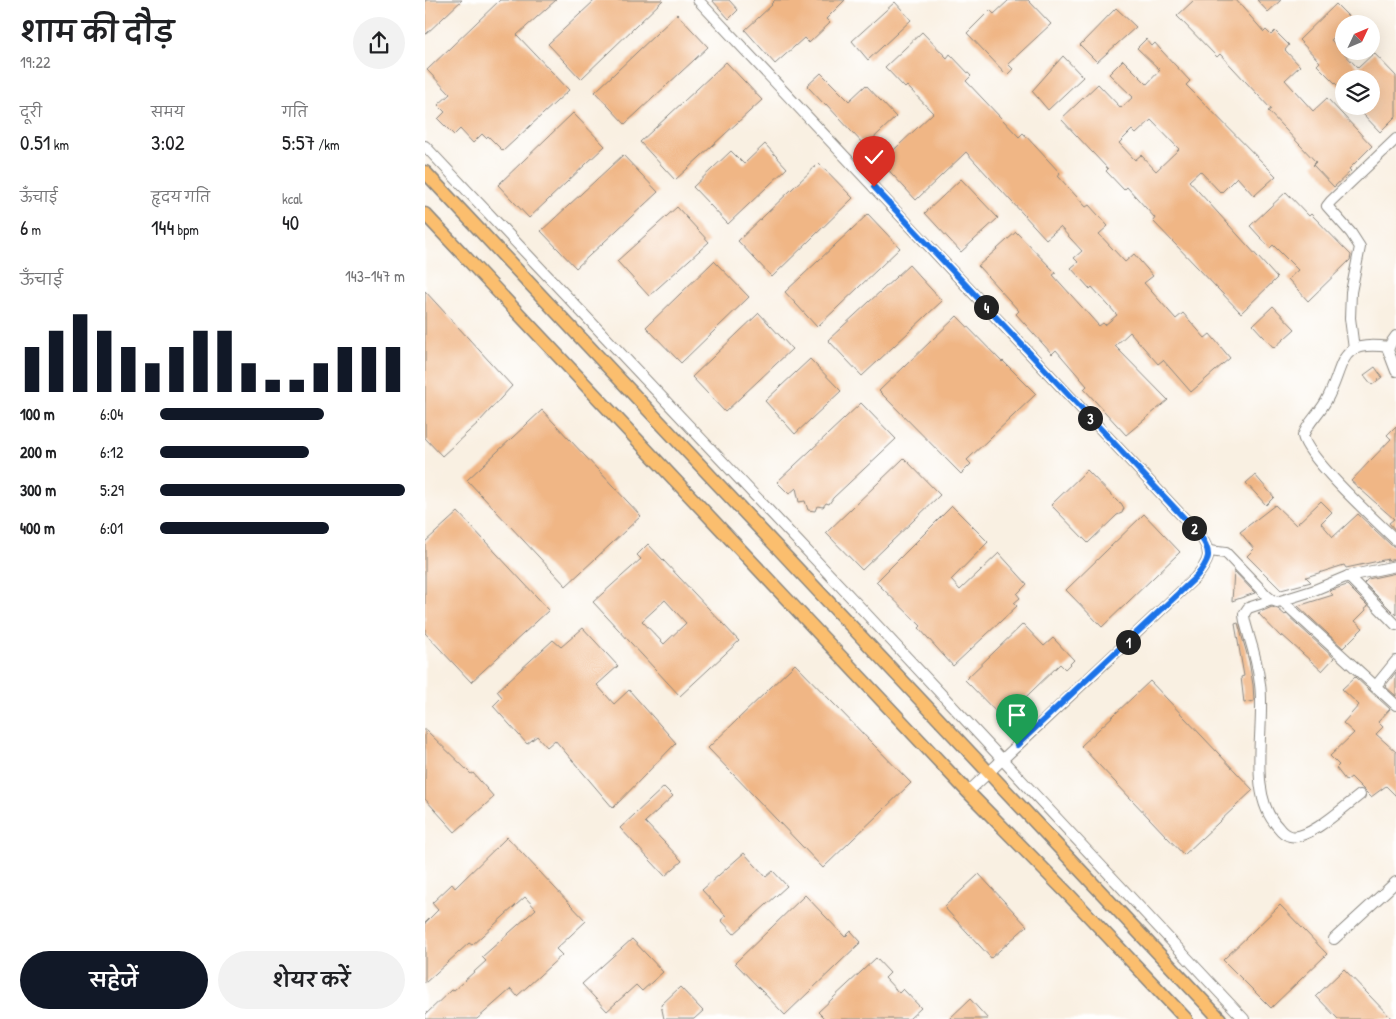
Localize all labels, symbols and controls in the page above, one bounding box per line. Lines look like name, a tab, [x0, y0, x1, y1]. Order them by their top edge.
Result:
text: शाम की दौड़	[20, 13, 174, 51]
north arrow	[1335, 15, 1380, 60]
map controls	[1335, 15, 1380, 115]
button: share	[353, 17, 405, 69]
text: 19:22	[20, 51, 50, 73]
button: layers	[1335, 70, 1380, 115]
text: दूरी	[20, 102, 42, 121]
text: समय	[151, 102, 184, 121]
text: गति	[282, 102, 307, 121]
text: 0.51	[20, 128, 50, 157]
text: 3:02	[151, 128, 185, 157]
text: 5:57	[282, 128, 315, 157]
text: km	[50, 135, 69, 154]
text: /km	[315, 135, 340, 154]
pin	[853, 136, 895, 187]
icon: check	[860, 143, 888, 171]
text: ऊँचाई	[20, 187, 58, 206]
text: हृदय गति	[151, 187, 210, 206]
text: kcal	[282, 189, 302, 208]
text: 40	[282, 208, 299, 237]
text: 6	[20, 213, 28, 242]
text: 144	[151, 213, 174, 242]
text: m	[28, 220, 41, 239]
text: bpm	[174, 220, 199, 239]
text: 143–147 m	[345, 265, 405, 287]
text: ऊँचाई	[20, 268, 63, 290]
pin: 4	[973, 294, 999, 320]
text: 4	[984, 298, 989, 317]
text: 100 m	[20, 403, 55, 425]
text: 6:04	[100, 403, 123, 425]
pin: 3	[1077, 406, 1103, 430]
text: 3	[1087, 409, 1094, 428]
text: 200 m	[20, 441, 56, 463]
text: 6:12	[100, 441, 123, 463]
text: 300 m	[20, 479, 56, 501]
text: 5:29	[100, 479, 124, 501]
pin: 2	[1181, 516, 1207, 540]
text: 400 m	[20, 517, 55, 539]
text: 6:01	[100, 517, 123, 539]
text: 2	[1191, 519, 1198, 538]
pin: 1	[1115, 630, 1141, 654]
text: 1	[1126, 633, 1131, 652]
pin	[996, 694, 1038, 745]
icon: arrive	[1003, 701, 1031, 729]
button: सहेजें	[20, 951, 208, 1009]
button: शेयर करें	[218, 951, 405, 1009]

